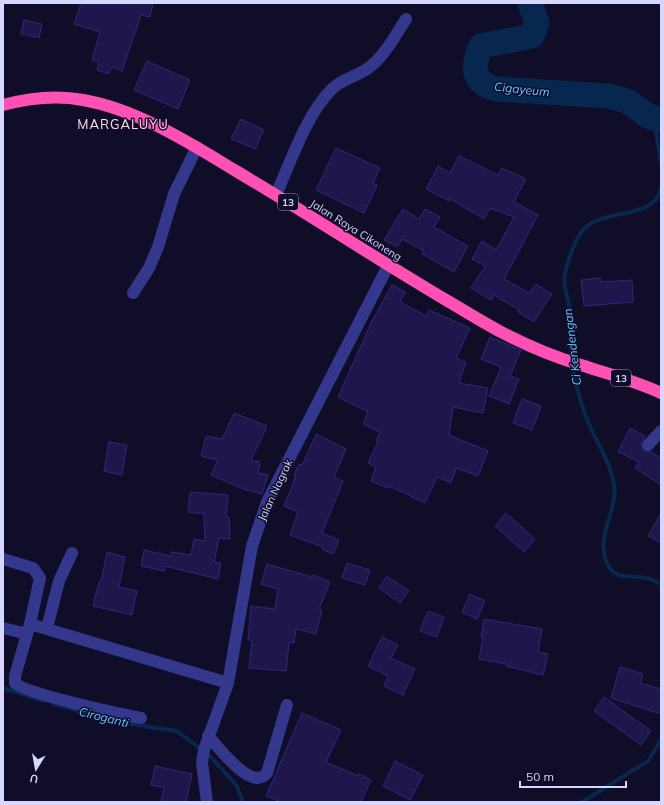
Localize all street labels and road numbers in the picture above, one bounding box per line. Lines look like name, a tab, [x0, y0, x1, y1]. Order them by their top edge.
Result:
road number: 13	[278, 194, 298, 210]
street label: Jalan Raya Cikoneng	[308, 196, 404, 264]
road number: 13	[611, 370, 631, 386]
street label: Jalan Nagrak	[255, 457, 296, 523]

